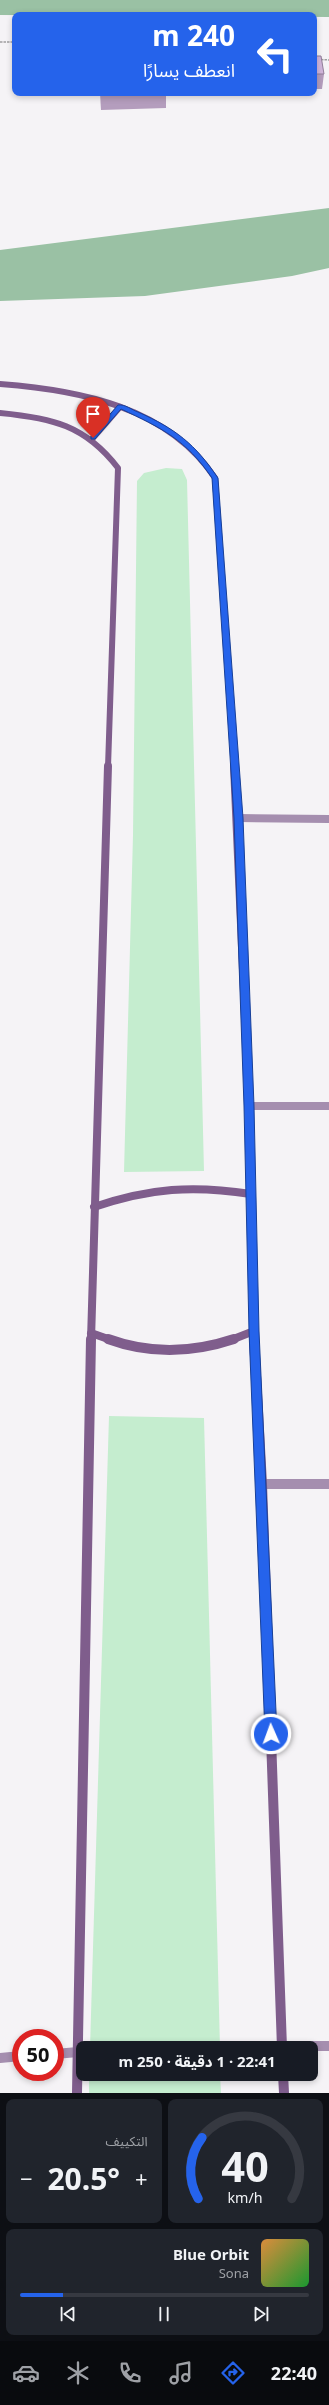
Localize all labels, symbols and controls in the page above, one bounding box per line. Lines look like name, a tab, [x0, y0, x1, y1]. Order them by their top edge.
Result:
text: 240 m	[152, 16, 235, 54]
icon: left	[249, 28, 301, 80]
text: انعطف يسارًا	[143, 58, 235, 82]
pin	[76, 397, 110, 438]
icon: arrive	[82, 403, 104, 425]
position arrow	[250, 1713, 292, 1755]
speed limit sign: 50	[12, 2029, 64, 2081]
text: 22:41 · 1 دقيقة · 250 m	[118, 2051, 276, 2071]
text: التكييف	[106, 2132, 148, 2150]
text: 40	[221, 2138, 269, 2194]
text: 20.5°	[47, 2158, 120, 2199]
text: −	[20, 2163, 33, 2193]
text: +	[135, 2163, 147, 2193]
text: km/h	[228, 2188, 263, 2207]
text: Blue Orbit	[173, 2244, 249, 2264]
text: Sona	[219, 2264, 249, 2282]
icon: previous	[57, 2303, 79, 2325]
icon: pause	[153, 2303, 175, 2325]
icon: next	[250, 2303, 272, 2325]
icon: car	[12, 2359, 40, 2387]
icon: climate	[64, 2359, 92, 2387]
icon: phone	[116, 2359, 144, 2387]
icon: music	[167, 2359, 195, 2387]
icon: directions	[219, 2359, 247, 2387]
text: 22:40	[271, 2361, 317, 2385]

